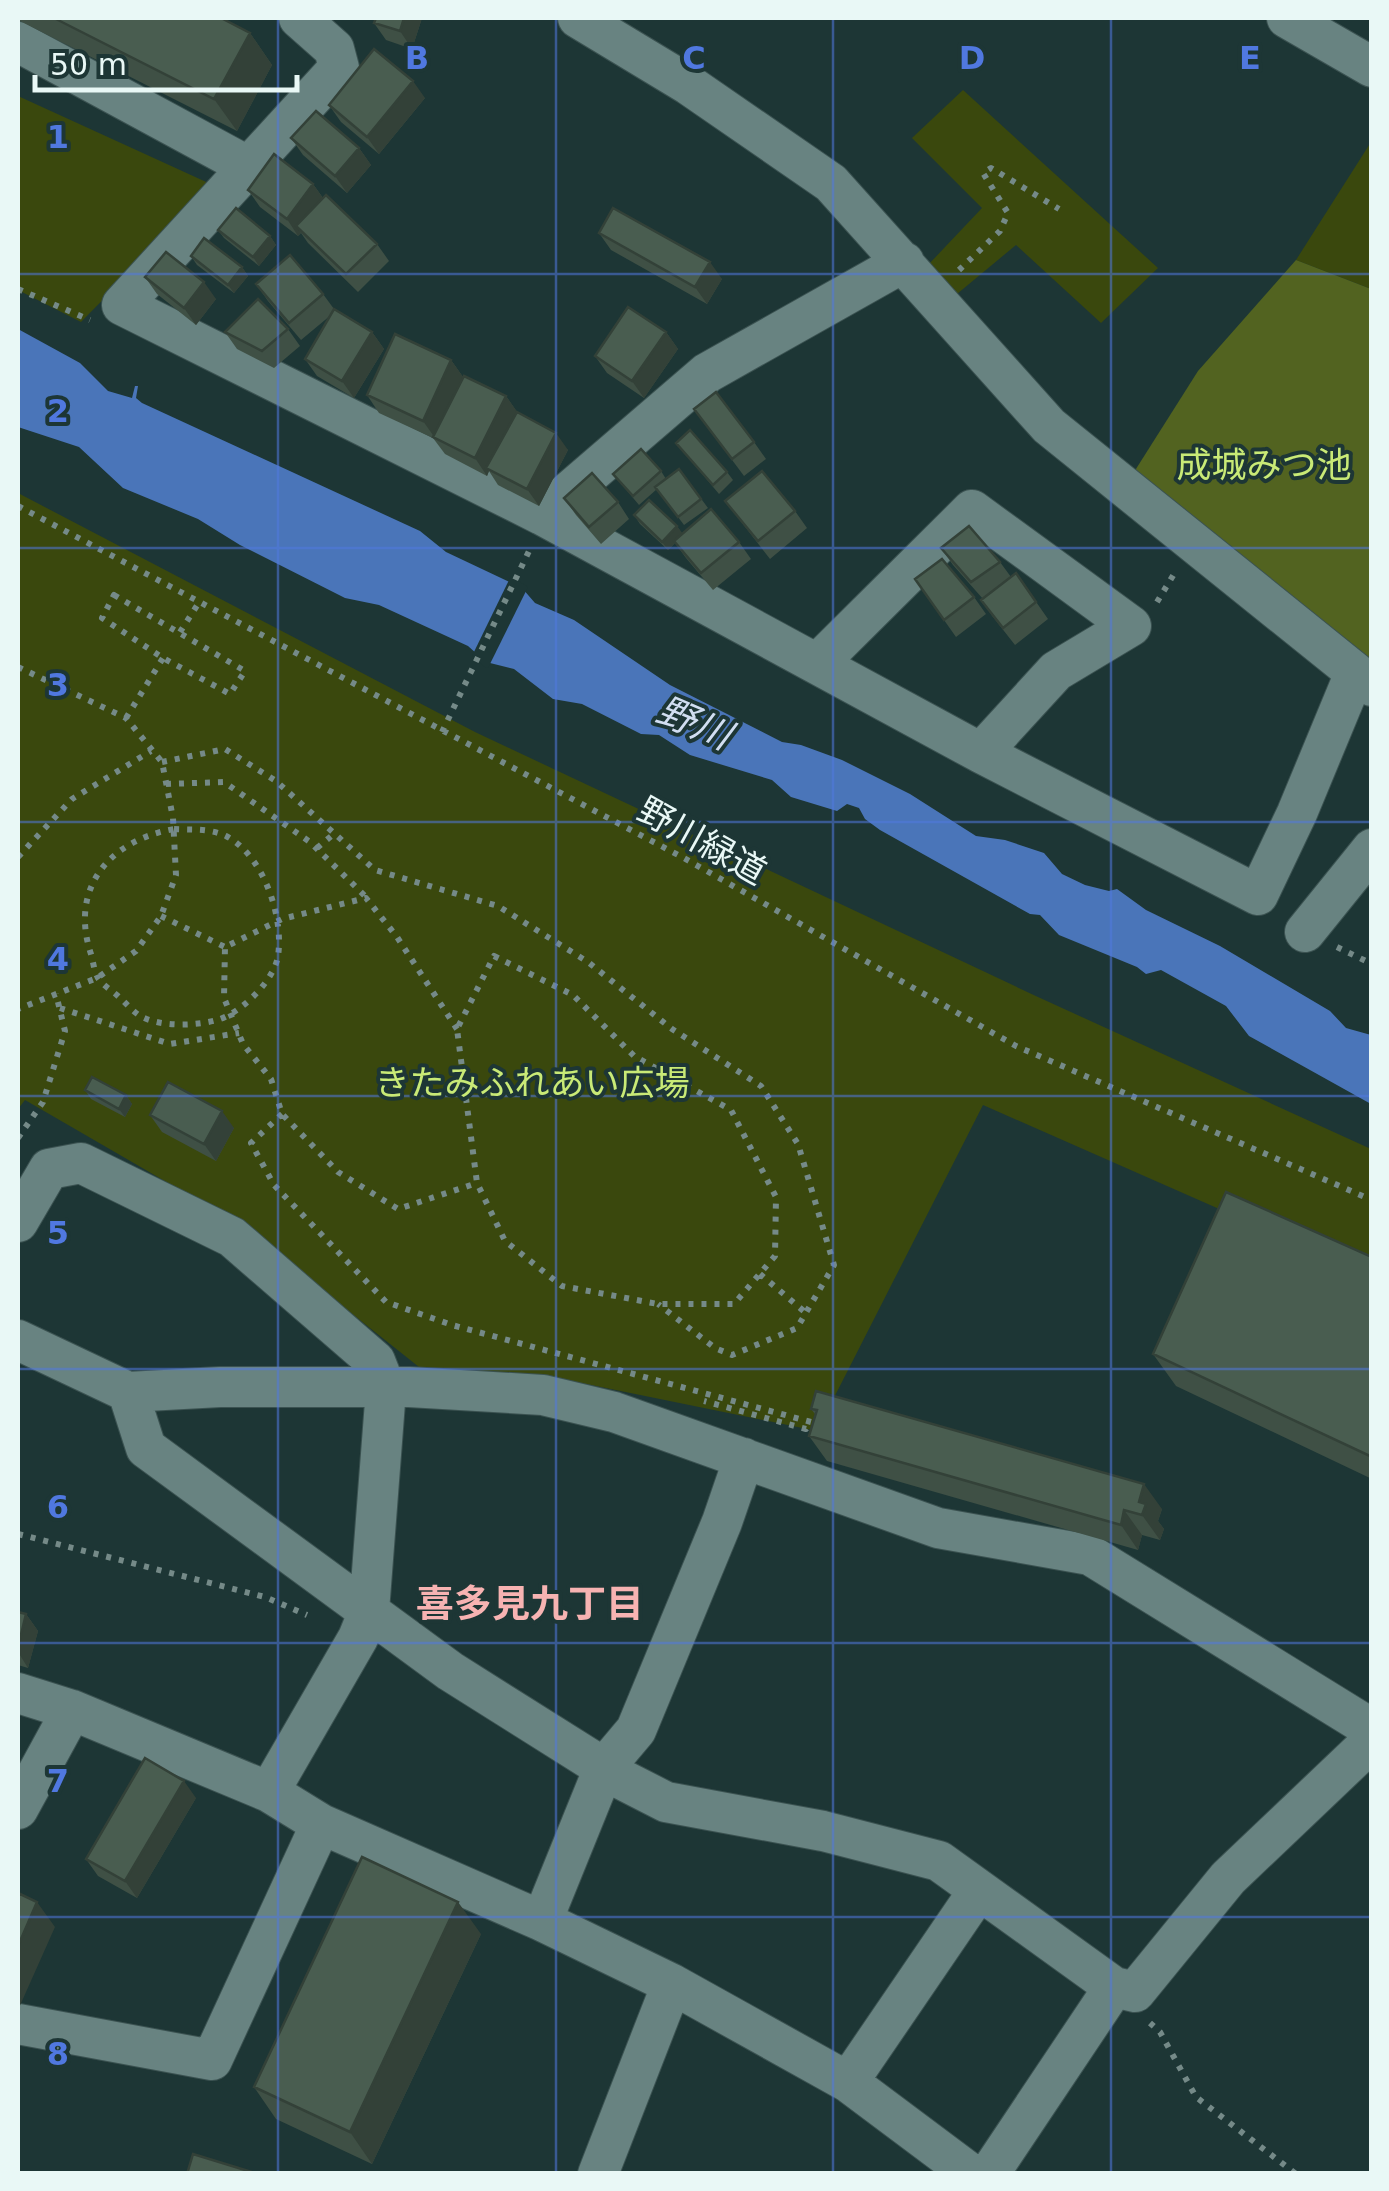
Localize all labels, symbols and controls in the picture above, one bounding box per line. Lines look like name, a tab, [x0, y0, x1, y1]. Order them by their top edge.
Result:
scale bar	[35, 30, 298, 92]
text: B	[405, 39, 429, 77]
text: C	[682, 39, 706, 77]
text: D	[959, 39, 985, 77]
text: E	[1239, 39, 1261, 77]
text: 50 m	[50, 47, 127, 82]
text: 1	[47, 118, 69, 156]
text: 2	[47, 392, 69, 430]
park label: 成城みつ池	[1176, 445, 1352, 485]
text: 3	[47, 666, 69, 704]
water label: 野川	[650, 688, 741, 760]
street label: 野川緑道	[631, 790, 773, 892]
text: 4	[47, 940, 69, 978]
park label: きたみふれあい広場	[374, 1063, 690, 1103]
text: 5	[47, 1214, 69, 1252]
text: 6	[47, 1488, 69, 1526]
district label: 喜多見九丁目	[416, 1582, 644, 1626]
text: 7	[47, 1762, 69, 1800]
text: 8	[47, 2035, 69, 2073]

